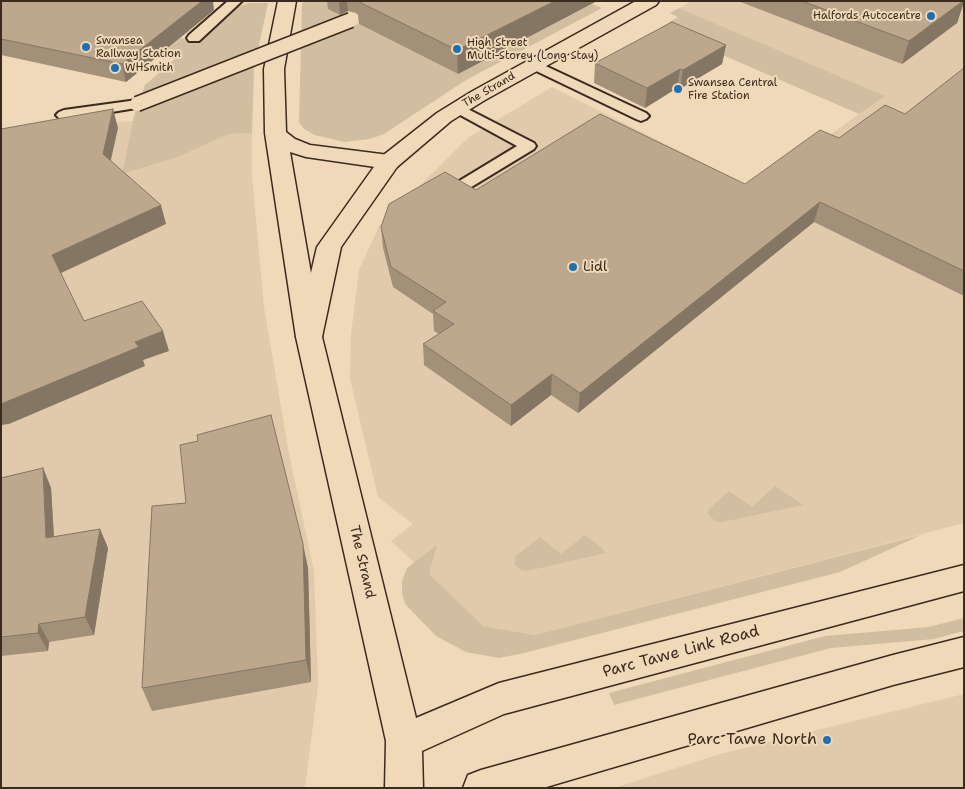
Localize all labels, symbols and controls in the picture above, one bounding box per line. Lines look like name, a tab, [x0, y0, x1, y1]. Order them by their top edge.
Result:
place label: Halfords Autocentre	[813, 9, 921, 23]
marker: Halfords Autocentre	[925, 10, 937, 22]
place label: Swansea Railway Station	[96, 34, 181, 60]
place label: High Street Multi-Storey (Long Stay)	[467, 36, 598, 62]
marker: Swansea Railway Station	[80, 41, 92, 53]
marker: High Street Multi-Storey (Long Stay)	[451, 43, 463, 55]
place label: WHSmith	[125, 61, 173, 75]
marker: WHSmith	[109, 62, 121, 74]
street label: The Strand	[460, 70, 518, 110]
place label: Swansea Central Fire Station	[688, 76, 777, 102]
marker: Swansea Central Fire Station	[672, 83, 684, 95]
place label: Lidl	[583, 259, 607, 275]
marker: Lidl	[567, 261, 579, 273]
street label: The Strand	[345, 524, 379, 600]
street label: Parc Tawe Link Road	[601, 622, 761, 682]
place label: Parc Tawe North	[688, 730, 817, 750]
marker: Parc Tawe North	[821, 734, 833, 746]

